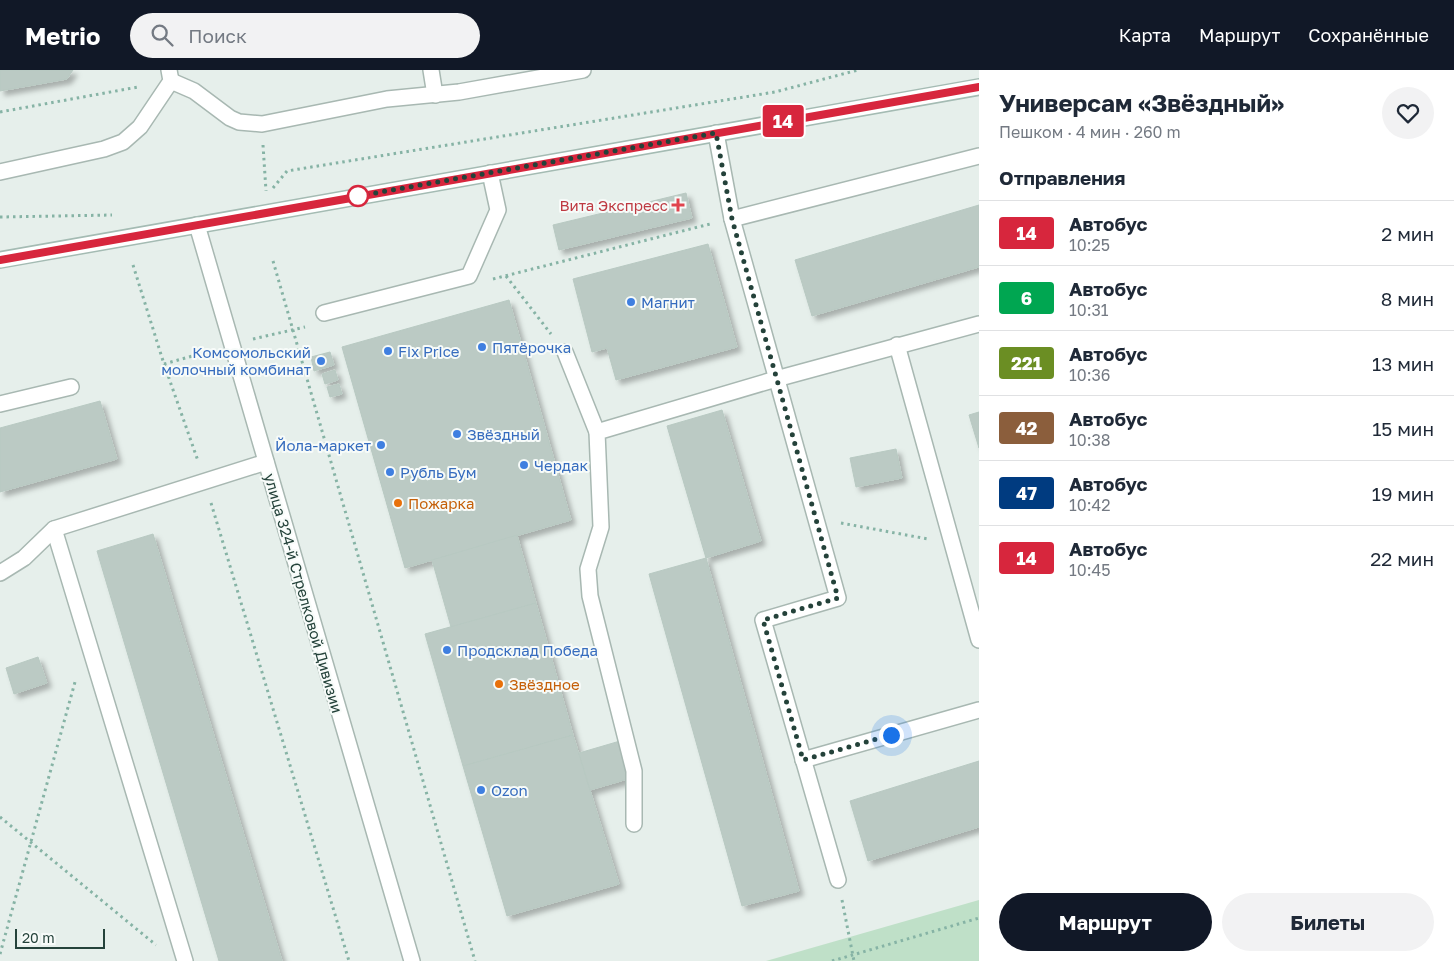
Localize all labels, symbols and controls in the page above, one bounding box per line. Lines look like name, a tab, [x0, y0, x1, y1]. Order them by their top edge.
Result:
search box	[130, 13, 480, 58]
text: Metrio	[25, 21, 100, 50]
icon: search	[148, 21, 176, 49]
text: Поиск	[188, 24, 247, 47]
text: Карта	[1119, 24, 1171, 46]
text: Маршрут	[1199, 24, 1280, 46]
text: Сохранённые	[1308, 24, 1429, 46]
button: heart	[1382, 87, 1434, 139]
text: Универсам «Звёздный»	[999, 88, 1284, 117]
line badge: 14	[760, 105, 806, 137]
text: 14	[773, 110, 793, 132]
text: Пешком · 4 мин · 260 m	[999, 122, 1181, 142]
text: Отправления	[999, 166, 1125, 189]
unlabelled marker	[347, 185, 369, 207]
place label: Вита Экспресс	[560, 196, 668, 214]
marker: Вита Экспресс	[672, 199, 684, 211]
text: Автобус	[1069, 212, 1147, 235]
text: 14	[1016, 222, 1037, 244]
text: 2 мин	[1381, 222, 1434, 245]
text: 10:25	[1069, 235, 1110, 255]
text: Автобус	[1069, 277, 1147, 300]
text: 6	[1021, 287, 1032, 309]
text: 8 мин	[1381, 287, 1434, 310]
place label: Магнит	[641, 293, 696, 311]
marker: Магнит	[625, 296, 637, 308]
text: 10:31	[1069, 300, 1109, 320]
place label: Пятёрочка	[492, 338, 571, 356]
marker: Пятёрочка	[476, 341, 488, 353]
place label: Fix Price	[398, 342, 460, 360]
text: Автобус	[1069, 342, 1147, 365]
place label: Комсомольский молочный комбинат	[161, 343, 312, 378]
marker: Fix Price	[382, 345, 394, 357]
text: 221	[1011, 352, 1042, 374]
text: 13 мин	[1372, 352, 1434, 375]
marker: Комсомольский молочный комбинат	[315, 355, 327, 367]
text: 10:36	[1069, 365, 1111, 385]
text: Автобус	[1069, 407, 1147, 430]
text: 42	[1015, 417, 1038, 439]
text: 15 мин	[1372, 417, 1434, 440]
place label: Звёздный	[467, 425, 540, 443]
marker: Звёздный	[451, 428, 463, 440]
text: 10:38	[1069, 430, 1111, 450]
place label: Йола-маркет	[275, 436, 372, 454]
marker: Йола-маркет	[375, 439, 387, 451]
place label: Чердак	[534, 456, 589, 474]
marker: Чердак	[518, 459, 530, 471]
place label: Рубль Бум	[400, 463, 476, 481]
marker: Рубль Бум	[384, 466, 396, 478]
street label: улица 324-й Стрелковой Дивизии	[261, 471, 347, 715]
text: Автобус	[1069, 472, 1147, 495]
text: 47	[1016, 482, 1037, 504]
text: 19 мин	[1372, 482, 1434, 505]
place label: Пожарка	[408, 494, 474, 512]
text: 10:42	[1069, 495, 1111, 515]
marker: Пожарка	[392, 497, 404, 509]
text: Автобус	[1069, 537, 1147, 560]
text: 14	[1016, 547, 1037, 569]
text: 22 мин	[1370, 547, 1434, 570]
text: 10:45	[1069, 560, 1111, 580]
place label: Продсклад Победа	[457, 641, 598, 659]
marker: Продсклад Победа	[441, 644, 453, 656]
place label: Звёздное	[509, 675, 580, 693]
marker: Звёздное	[493, 678, 505, 690]
your location	[879, 723, 904, 748]
place label: Ozon	[491, 781, 528, 799]
marker: Ozon	[475, 784, 487, 796]
button: Маршрут	[999, 893, 1212, 951]
button: Билеты	[1222, 893, 1434, 951]
scale bar	[15, 926, 105, 949]
text: 20 m	[22, 929, 55, 946]

